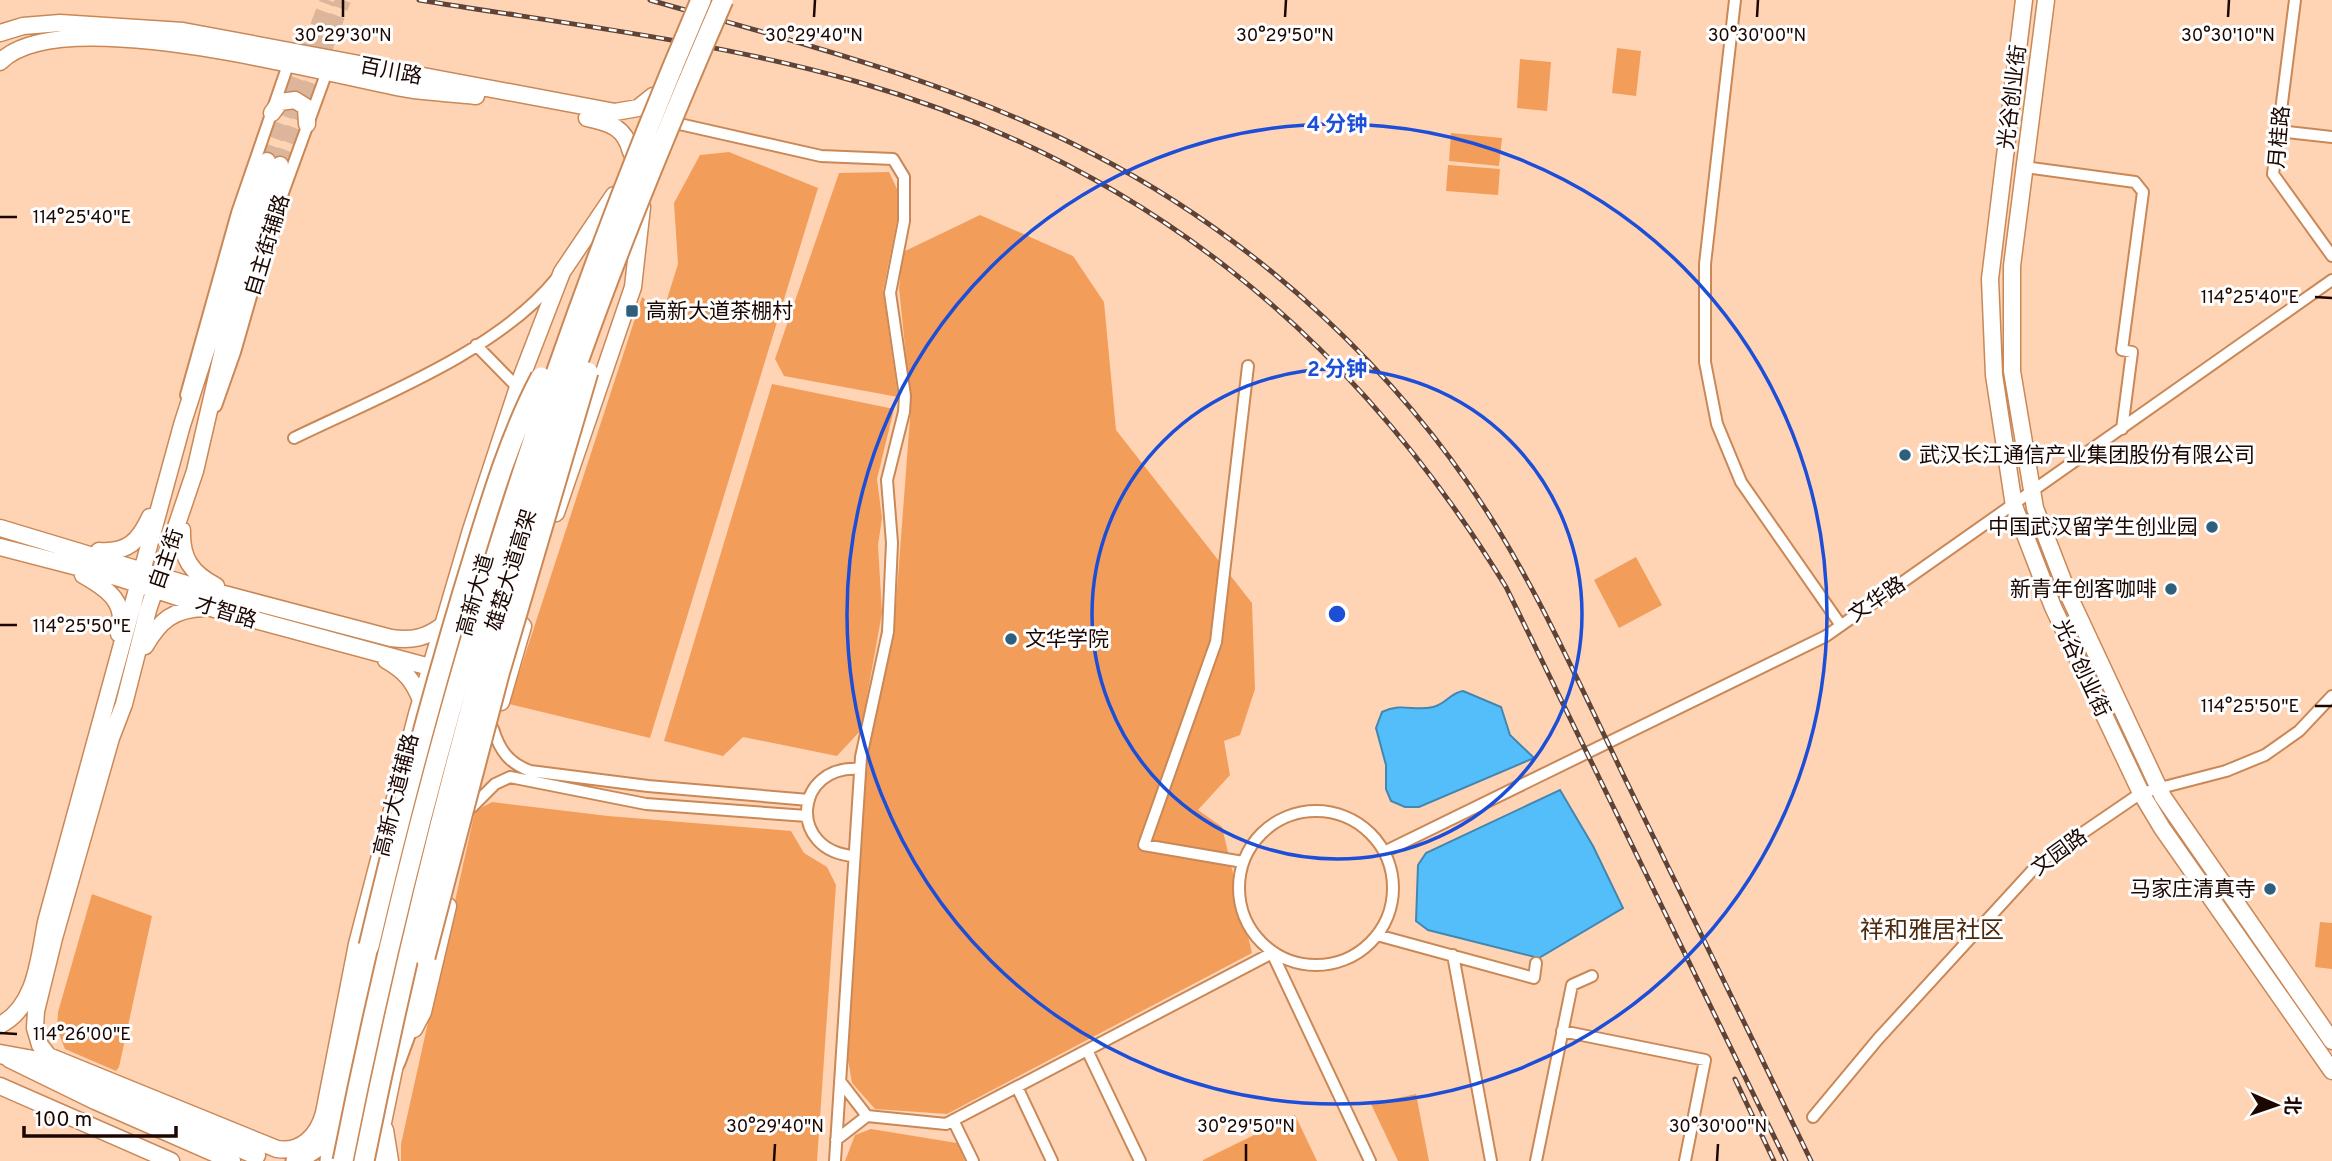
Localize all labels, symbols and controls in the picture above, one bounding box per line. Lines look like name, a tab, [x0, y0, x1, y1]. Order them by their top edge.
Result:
text: 30°29'30"N	[294, 25, 392, 48]
text: 30°29'40"N	[765, 25, 863, 48]
text: 30°29'50"N	[1236, 25, 1334, 48]
text: 30°30'00"N	[1708, 25, 1806, 48]
text: 30°30'10"N	[2181, 25, 2275, 48]
street label: 光谷创业街	[1994, 43, 2033, 151]
street label: 百川路	[357, 53, 424, 92]
street label: 月桂路	[2264, 105, 2297, 170]
text: 4 分钟	[1307, 112, 1367, 139]
street label: 自主街辅路	[240, 191, 297, 300]
text: 114°25'40"E	[33, 207, 131, 230]
text: 114°25'40"E	[2201, 287, 2299, 310]
place label: 高新大道茶棚村	[646, 299, 793, 326]
marker: 高新大道茶棚村	[624, 303, 640, 319]
text: 2 分钟	[1307, 357, 1367, 384]
place label: 武汉长江通信产业集团股份有限公司	[1919, 443, 2255, 470]
marker: 武汉长江通信产业集团股份有限公司	[1897, 447, 1913, 463]
street label: 雄楚大道高架	[481, 506, 544, 635]
place label: 中国武汉留学生创业园	[1988, 515, 2198, 542]
marker: 中国武汉留学生创业园	[2204, 519, 2220, 535]
street label: 自主街	[144, 525, 190, 594]
street label: 高新大道	[452, 551, 501, 640]
street label: 文华路	[1844, 571, 1912, 629]
place label: 新青年创客咖啡	[2010, 577, 2157, 604]
marker: 新青年创客咖啡	[2163, 581, 2179, 597]
street label: 才智路	[191, 591, 260, 636]
centre of rings	[1325, 602, 1349, 626]
street label: 光谷创业街	[2046, 615, 2115, 722]
text: 114°25'50"E	[33, 616, 131, 639]
place label: 文华学院	[1025, 627, 1109, 654]
marker: 文华学院	[1003, 631, 1019, 647]
text: 114°25'50"E	[2201, 696, 2299, 719]
street label: 高新大道辅路	[369, 731, 426, 860]
street label: 文园路	[2026, 824, 2093, 883]
place label: 马家庄清真寺	[2130, 877, 2256, 904]
marker: 马家庄清真寺	[2262, 881, 2278, 897]
district label: 祥和雅居社区	[1860, 917, 2004, 947]
text: 114°26'00"E	[33, 1024, 131, 1047]
north arrow	[2241, 1070, 2311, 1140]
scale bar	[24, 1094, 177, 1138]
text: 北	[2279, 1096, 2303, 1115]
text: 100 m	[35, 1107, 92, 1134]
text: 30°29'40"N	[726, 1116, 824, 1139]
text: 30°29'50"N	[1197, 1116, 1295, 1139]
text: 30°30'00"N	[1669, 1116, 1767, 1139]

